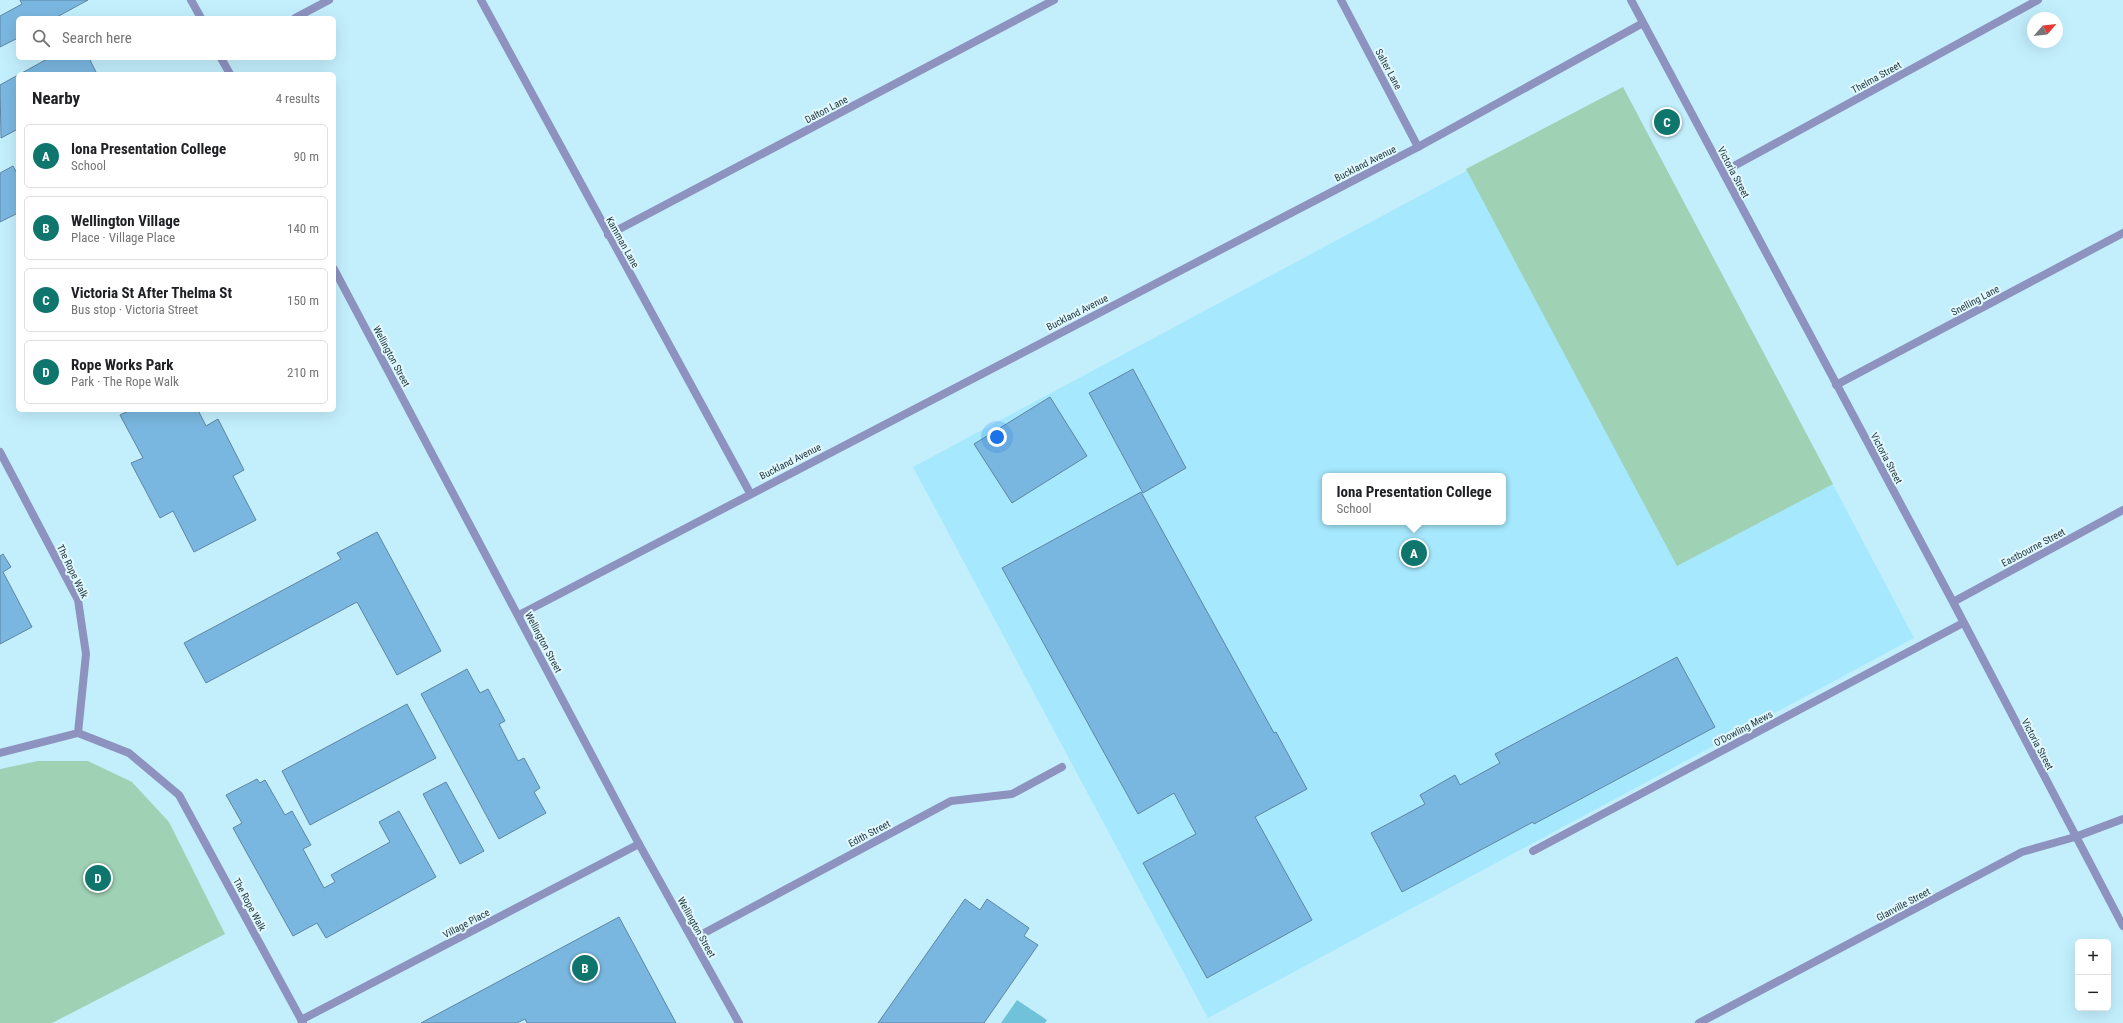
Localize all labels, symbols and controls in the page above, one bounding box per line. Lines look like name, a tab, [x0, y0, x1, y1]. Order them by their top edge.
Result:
north arrow	[2027, 12, 2063, 48]
search box	[16, 16, 336, 60]
icon: search	[30, 27, 52, 49]
text: Search here	[62, 29, 132, 47]
street label: Salter Lane	[1373, 47, 1404, 92]
street label: Thelma Street	[1849, 59, 1903, 96]
text: Nearby	[32, 88, 80, 108]
text: 4 results	[276, 91, 320, 106]
street label: Dalton Lane	[803, 93, 850, 125]
pin: C	[1654, 107, 1680, 137]
text: Iona Presentation College	[71, 140, 226, 158]
street label: Buckland Avenue	[1333, 143, 1398, 184]
street label: Victoria Street	[1715, 145, 1752, 200]
text: A	[42, 149, 50, 164]
text: 90 m	[293, 149, 319, 164]
text: School	[71, 158, 106, 173]
text: Wellington Village	[71, 212, 180, 230]
street label: Kamman Lane	[604, 215, 641, 270]
text: B	[42, 221, 50, 236]
text: 140 m	[287, 221, 319, 236]
text: Place · Village Place	[71, 230, 175, 245]
street label: Snelling Lane	[1949, 283, 2001, 318]
text: Victoria St After Thelma St	[71, 284, 232, 302]
street label: Buckland Avenue	[1045, 292, 1110, 333]
text: C	[42, 293, 50, 308]
text: 150 m	[287, 293, 319, 308]
text: Bus stop · Victoria Street	[71, 302, 198, 317]
street label: Wellington Street	[371, 324, 412, 389]
text: Rope Works Park	[71, 356, 173, 374]
text: D	[42, 365, 50, 380]
text: 210 m	[287, 365, 319, 380]
text: Park · The Rope Walk	[71, 374, 179, 389]
your location	[987, 427, 1007, 447]
street label: Victoria Street	[1868, 431, 1905, 486]
street label: Buckland Avenue	[758, 441, 823, 482]
popup	[1322, 473, 1506, 525]
text: Iona Presentation College	[1336, 483, 1492, 501]
text: School	[1336, 501, 1371, 516]
street label: Eastbourne Street	[2000, 526, 2067, 569]
pin: A	[1401, 538, 1427, 568]
street label: The Rope Walk	[55, 543, 90, 600]
street label: Wellington Street	[523, 610, 564, 675]
street label: O'Dowling Mews	[1712, 708, 1775, 749]
street label: Victoria Street	[2019, 717, 2056, 772]
street label: Edith Street	[846, 818, 892, 849]
pin: D	[85, 863, 111, 893]
street label: The Rope Walk	[231, 876, 268, 933]
street label: Glanville Street	[1874, 886, 1932, 923]
street label: Wellington Street	[675, 895, 718, 959]
street label: Village Place	[441, 906, 492, 940]
map controls	[2075, 939, 2111, 1011]
button: +	[2075, 939, 2111, 975]
pin: B	[572, 953, 598, 983]
button: −	[2075, 975, 2111, 1011]

